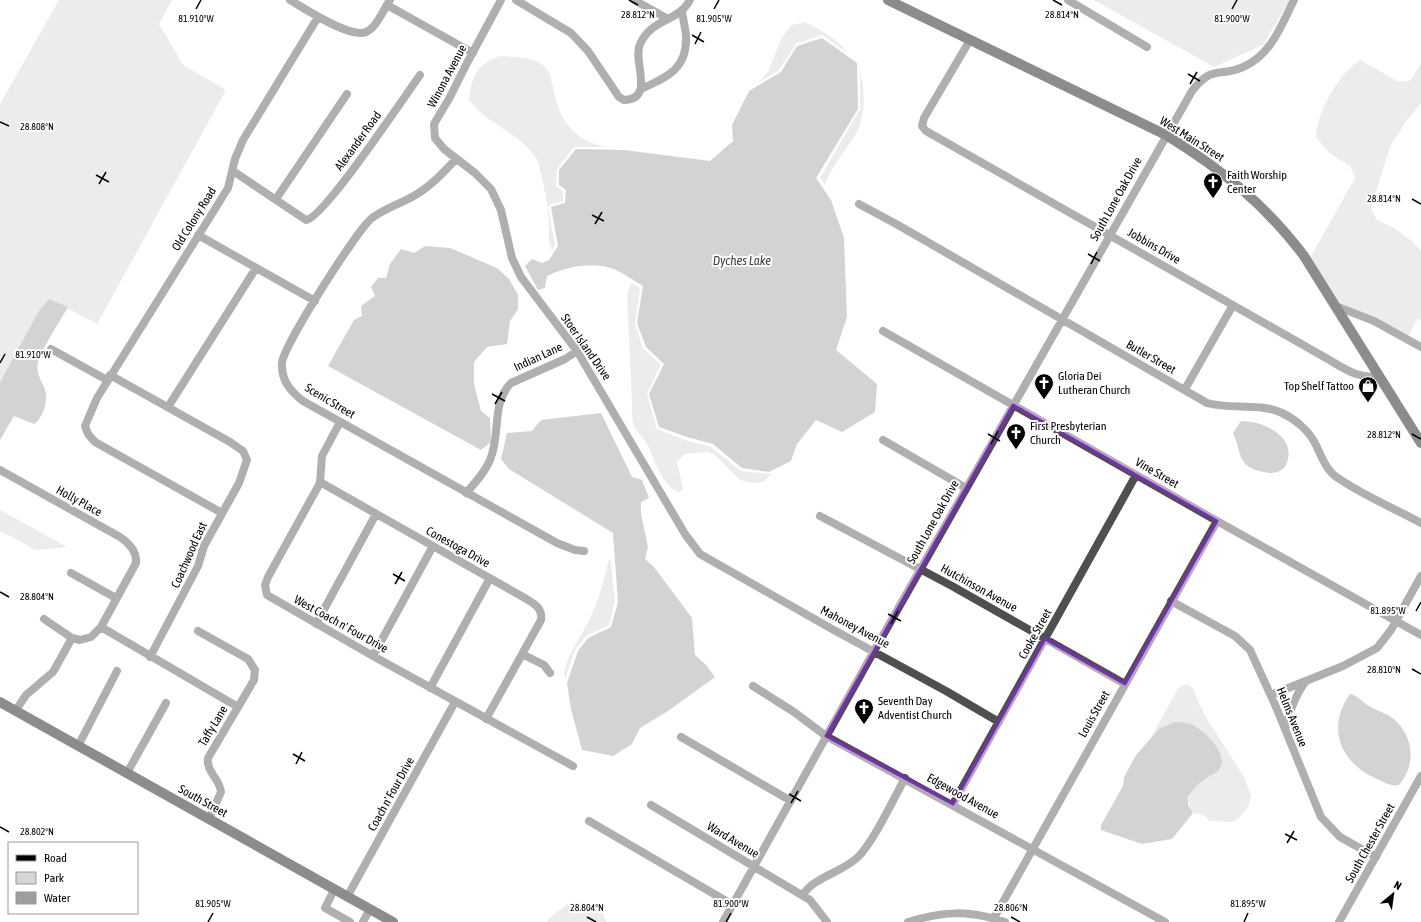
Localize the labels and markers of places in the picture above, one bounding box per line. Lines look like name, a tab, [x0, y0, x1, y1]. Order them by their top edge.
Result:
place label: Faith Worship Center	[1227, 168, 1287, 196]
church icon: Faith Worship Center	[1202, 171, 1224, 199]
place label: Gloria Dei Lutheran Church	[1058, 369, 1130, 397]
church icon: Gloria Dei Lutheran Church	[1033, 372, 1055, 400]
shop icon: Top Shelf Tattoo	[1357, 375, 1379, 403]
place label: Top Shelf Tattoo	[1284, 379, 1354, 393]
place label: First Presbyterian Church	[1030, 419, 1107, 447]
church icon: First Presbyterian Church	[1005, 422, 1027, 450]
place label: Seventh Day Adventist Church	[878, 694, 952, 722]
church icon: Seventh Day Adventist Church	[853, 697, 875, 725]

